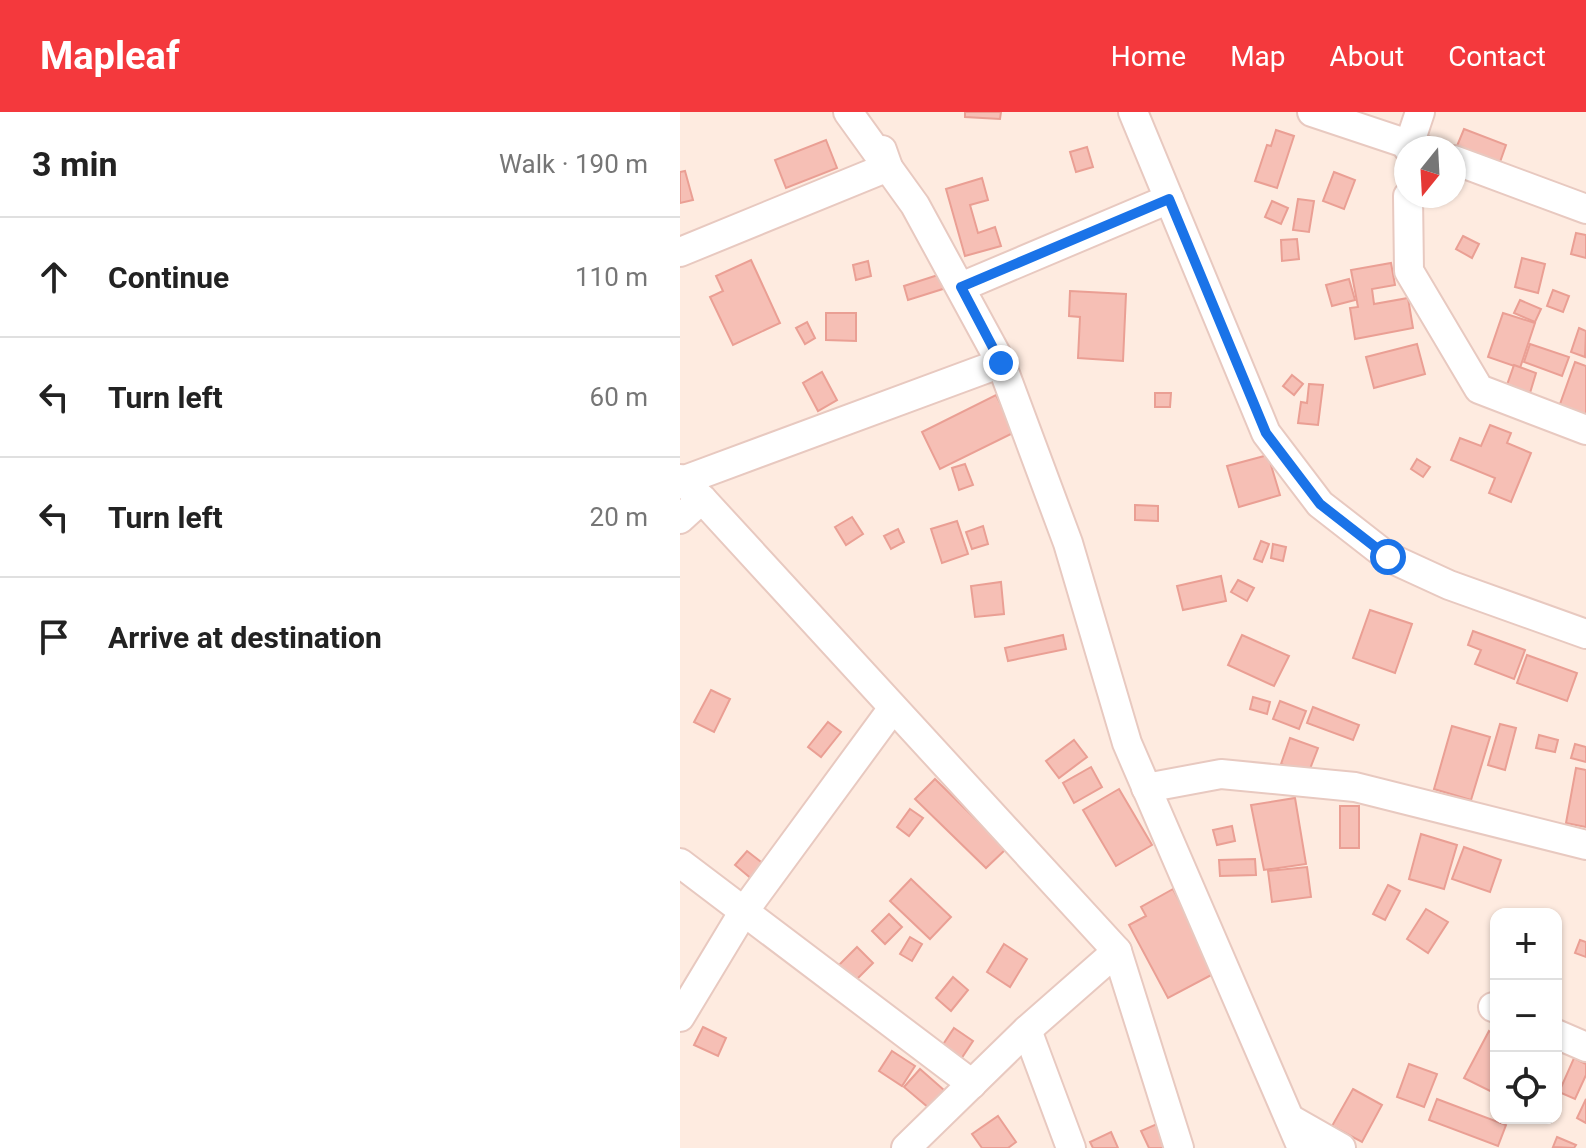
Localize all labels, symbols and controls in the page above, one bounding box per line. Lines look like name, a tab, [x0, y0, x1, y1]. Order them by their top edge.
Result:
text: Mapleaf	[40, 34, 180, 78]
text: Home	[1111, 40, 1186, 73]
text: Map	[1230, 40, 1286, 73]
text: About	[1330, 40, 1404, 73]
text: Contact	[1448, 40, 1546, 73]
north arrow	[1394, 136, 1466, 208]
text: 3 min	[32, 144, 117, 184]
text: Walk · 190 m	[499, 149, 648, 179]
icon: ahead	[32, 255, 76, 299]
text: Continue	[108, 260, 229, 295]
text: 110 m	[575, 262, 648, 292]
route end	[983, 345, 1019, 381]
icon: left	[32, 375, 76, 419]
text: Turn left	[108, 380, 223, 415]
text: 60 m	[590, 382, 648, 412]
icon: left	[32, 495, 76, 539]
text: Turn left	[108, 500, 223, 535]
text: 20 m	[590, 502, 648, 532]
route start	[1370, 539, 1406, 575]
icon: arrive	[32, 615, 76, 659]
text: Arrive at destination	[108, 620, 382, 655]
map controls	[1490, 908, 1562, 1124]
button: +	[1490, 908, 1562, 980]
button: −	[1490, 980, 1562, 1052]
button: locate	[1490, 1052, 1562, 1124]

